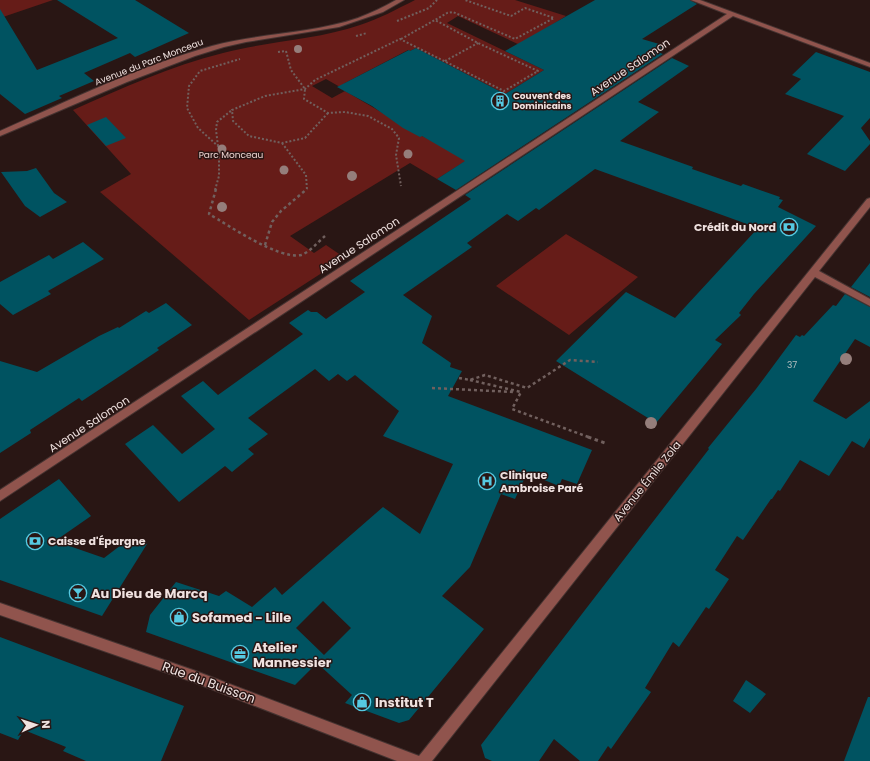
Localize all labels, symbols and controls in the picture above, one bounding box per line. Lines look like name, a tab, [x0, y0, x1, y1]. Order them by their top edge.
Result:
street label: Avenue Salomon	[587, 34, 673, 100]
street label: Avenue du Parc Monceau	[93, 36, 205, 88]
place label: Couvent des Dominicains	[513, 90, 571, 112]
building icon: Couvent des Dominicains	[490, 91, 510, 111]
park label: Parc Monceau	[199, 149, 264, 161]
street label: Avenue Salomon	[316, 213, 402, 277]
bank icon: Crédit du Nord	[779, 217, 799, 237]
place label: Crédit du Nord	[694, 219, 776, 235]
house number: 37	[787, 359, 797, 371]
street label: Avenue Salomon	[46, 392, 132, 456]
street label: Avenue Émile Zola	[609, 437, 685, 525]
place label: Clinique Ambroise Paré	[500, 467, 583, 496]
hospital icon: Clinique Ambroise Paré	[477, 471, 497, 491]
bank icon: Caisse d'Épargne	[25, 531, 45, 551]
place label: Caisse d'Épargne	[48, 533, 146, 549]
bar icon: Au Dieu de Marcq	[68, 583, 88, 603]
place label: Au Dieu de Marcq	[91, 584, 208, 603]
shop icon: Sofamed - Lille	[169, 607, 189, 627]
place label: Sofamed - Lille	[192, 608, 291, 627]
place label: Atelier Mannessier	[253, 638, 332, 672]
office icon: Atelier Mannessier	[230, 644, 250, 664]
street label: Rue du Buisson	[160, 657, 258, 708]
shop icon: Institut T	[352, 692, 372, 712]
place label: Institut T	[375, 693, 434, 712]
north arrow	[16, 705, 56, 745]
text: N	[38, 720, 54, 729]

